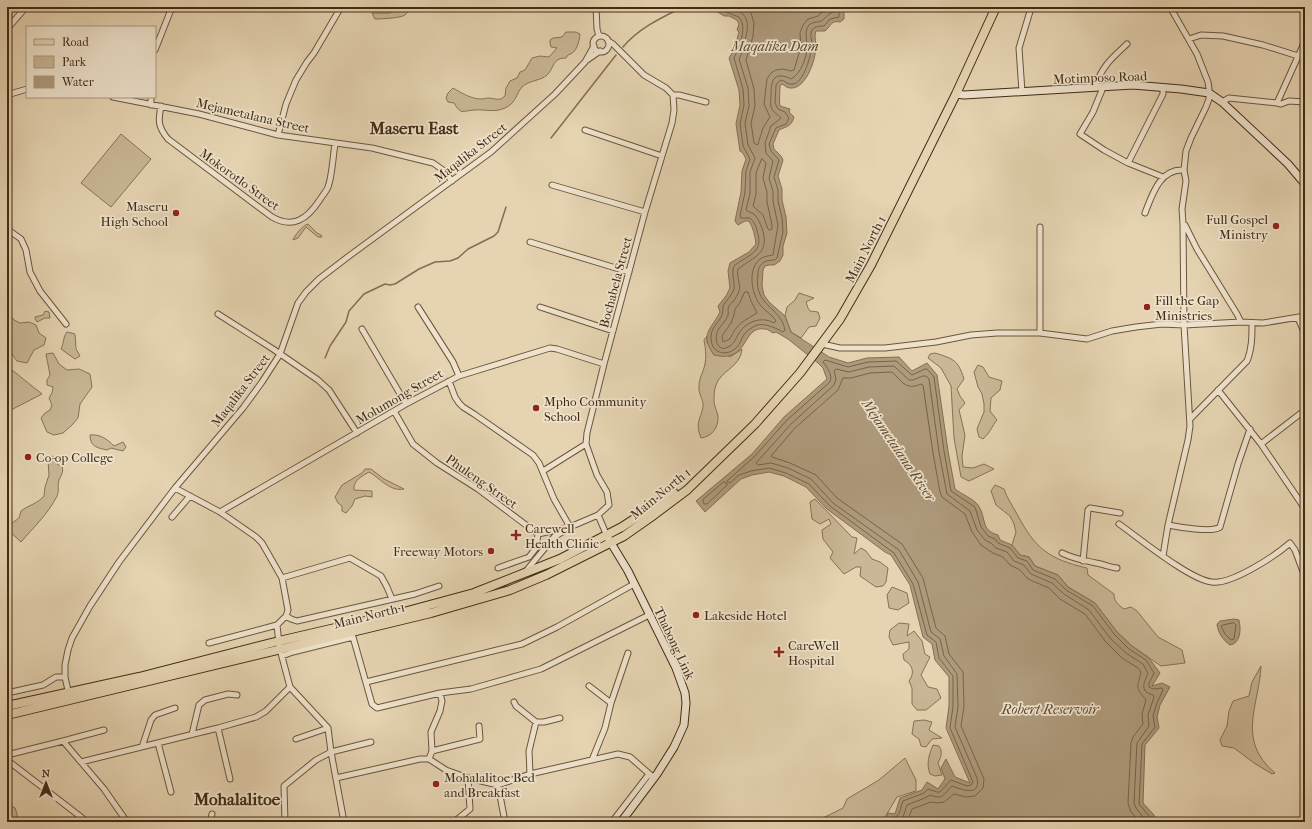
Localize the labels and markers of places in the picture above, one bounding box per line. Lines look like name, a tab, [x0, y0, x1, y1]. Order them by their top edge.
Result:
place label: Maseru High School	[101, 199, 169, 229]
marker: Maseru High School	[171, 208, 181, 218]
place label: Full Gospel Ministry	[1206, 212, 1269, 242]
marker: Full Gospel Ministry	[1271, 221, 1281, 231]
place label: Fill the Gap Ministries	[1155, 293, 1219, 323]
marker: Fill the Gap Ministries	[1142, 302, 1152, 312]
place label: Mpho Community School	[544, 394, 647, 424]
marker: Mpho Community School	[531, 403, 541, 413]
place label: Co-op College	[36, 450, 114, 465]
marker: Co-op College	[23, 452, 33, 462]
place label: Carewell Health Clinic	[525, 521, 599, 551]
marker: Carewell Health Clinic	[510, 529, 522, 541]
place label: Freeway Motors	[393, 544, 483, 559]
marker: Freeway Motors	[486, 546, 496, 556]
place label: Lakeside Hotel	[704, 608, 787, 623]
marker: Lakeside Hotel	[691, 610, 701, 620]
place label: CareWell Hospital	[788, 638, 839, 668]
marker: CareWell Hospital	[773, 646, 785, 658]
place label: Mohalalitoe Bed and Breakfast	[444, 770, 536, 800]
marker: Mohalalitoe Bed and Breakfast	[431, 779, 441, 789]

